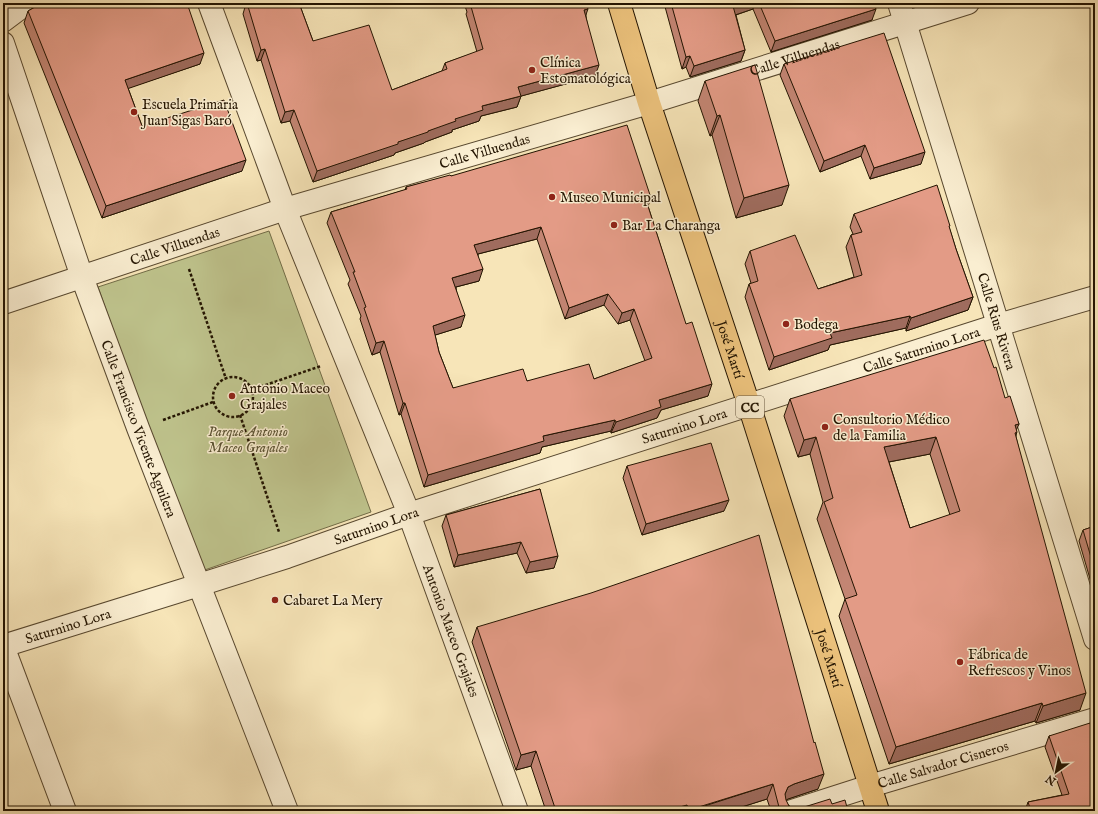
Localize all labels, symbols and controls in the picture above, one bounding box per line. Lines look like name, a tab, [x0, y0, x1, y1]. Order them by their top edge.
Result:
street label: Calle Villuendas	[748, 36, 842, 81]
place label: Clínica Estomatológica	[540, 54, 632, 88]
marker: Clínica Estomatológica	[527, 65, 537, 75]
place label: Escuela Primaria Juan Sigas Baró	[140, 96, 239, 130]
marker: Escuela Primaria Juan Sigas Baró	[129, 107, 139, 117]
street label: Calle Villuendas	[437, 130, 532, 174]
place label: Museo Municipal	[560, 189, 661, 207]
marker: Museo Municipal	[547, 192, 557, 202]
place label: Bar La Charanga	[622, 217, 721, 235]
marker: Bar La Charanga	[609, 220, 619, 230]
street label: Calle Villuendas	[128, 223, 222, 270]
street label: Calle Rius Rivera	[973, 271, 1020, 373]
street label: José Martí	[711, 316, 748, 382]
place label: Bodega	[794, 316, 839, 334]
marker: Bodega	[781, 319, 791, 329]
street label: Calle Saturnino Lora	[861, 323, 983, 378]
street label: Calle Francisco Vicente Aguilera	[96, 338, 180, 521]
place label: Antonio Maceo Grajales	[239, 380, 331, 414]
marker: Antonio Maceo Grajales	[227, 391, 237, 401]
road number: CC	[736, 396, 764, 418]
street label: Saturnino Lora	[640, 404, 730, 449]
place label: Consultorio Médico de la Familia	[833, 411, 950, 445]
marker: Consultorio Médico de la Familia	[820, 422, 830, 432]
park label: Parque Antonio Maceo Grajales	[208, 423, 289, 457]
street label: Saturnino Lora	[332, 503, 422, 550]
street label: Antonio Maceo Grajales	[418, 561, 483, 700]
place label: Cabaret La Mery	[283, 592, 383, 610]
marker: Cabaret La Mery	[270, 595, 280, 605]
street label: Saturnino Lora	[23, 605, 114, 649]
street label: José Martí	[810, 625, 847, 691]
place label: Fábrica de Refrescos y Vinos	[968, 646, 1071, 680]
marker: Fábrica de Refrescos y Vinos	[955, 657, 965, 667]
street label: Calle Salvador Cisneros	[876, 737, 1011, 793]
north arrow	[1036, 752, 1076, 792]
text: N	[1043, 771, 1060, 789]

